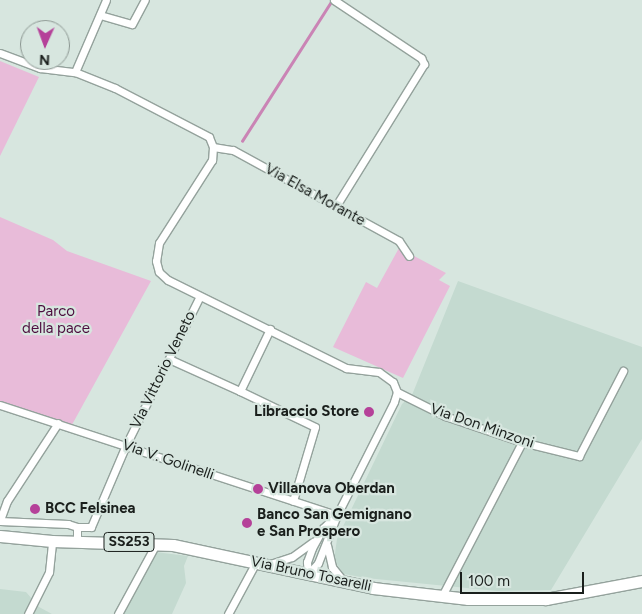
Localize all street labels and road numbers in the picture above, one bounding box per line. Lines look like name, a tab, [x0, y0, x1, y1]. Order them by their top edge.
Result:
street label: Via Elsa Morante	[262, 160, 368, 230]
street label: Via Vittorio Veneto	[127, 308, 199, 432]
street label: Via Don Minzoni	[428, 400, 536, 452]
street label: Via V. Golinelli	[120, 436, 216, 484]
road number: SS253	[103, 530, 155, 554]
street label: Via Bruno Tosarelli	[249, 552, 373, 596]

